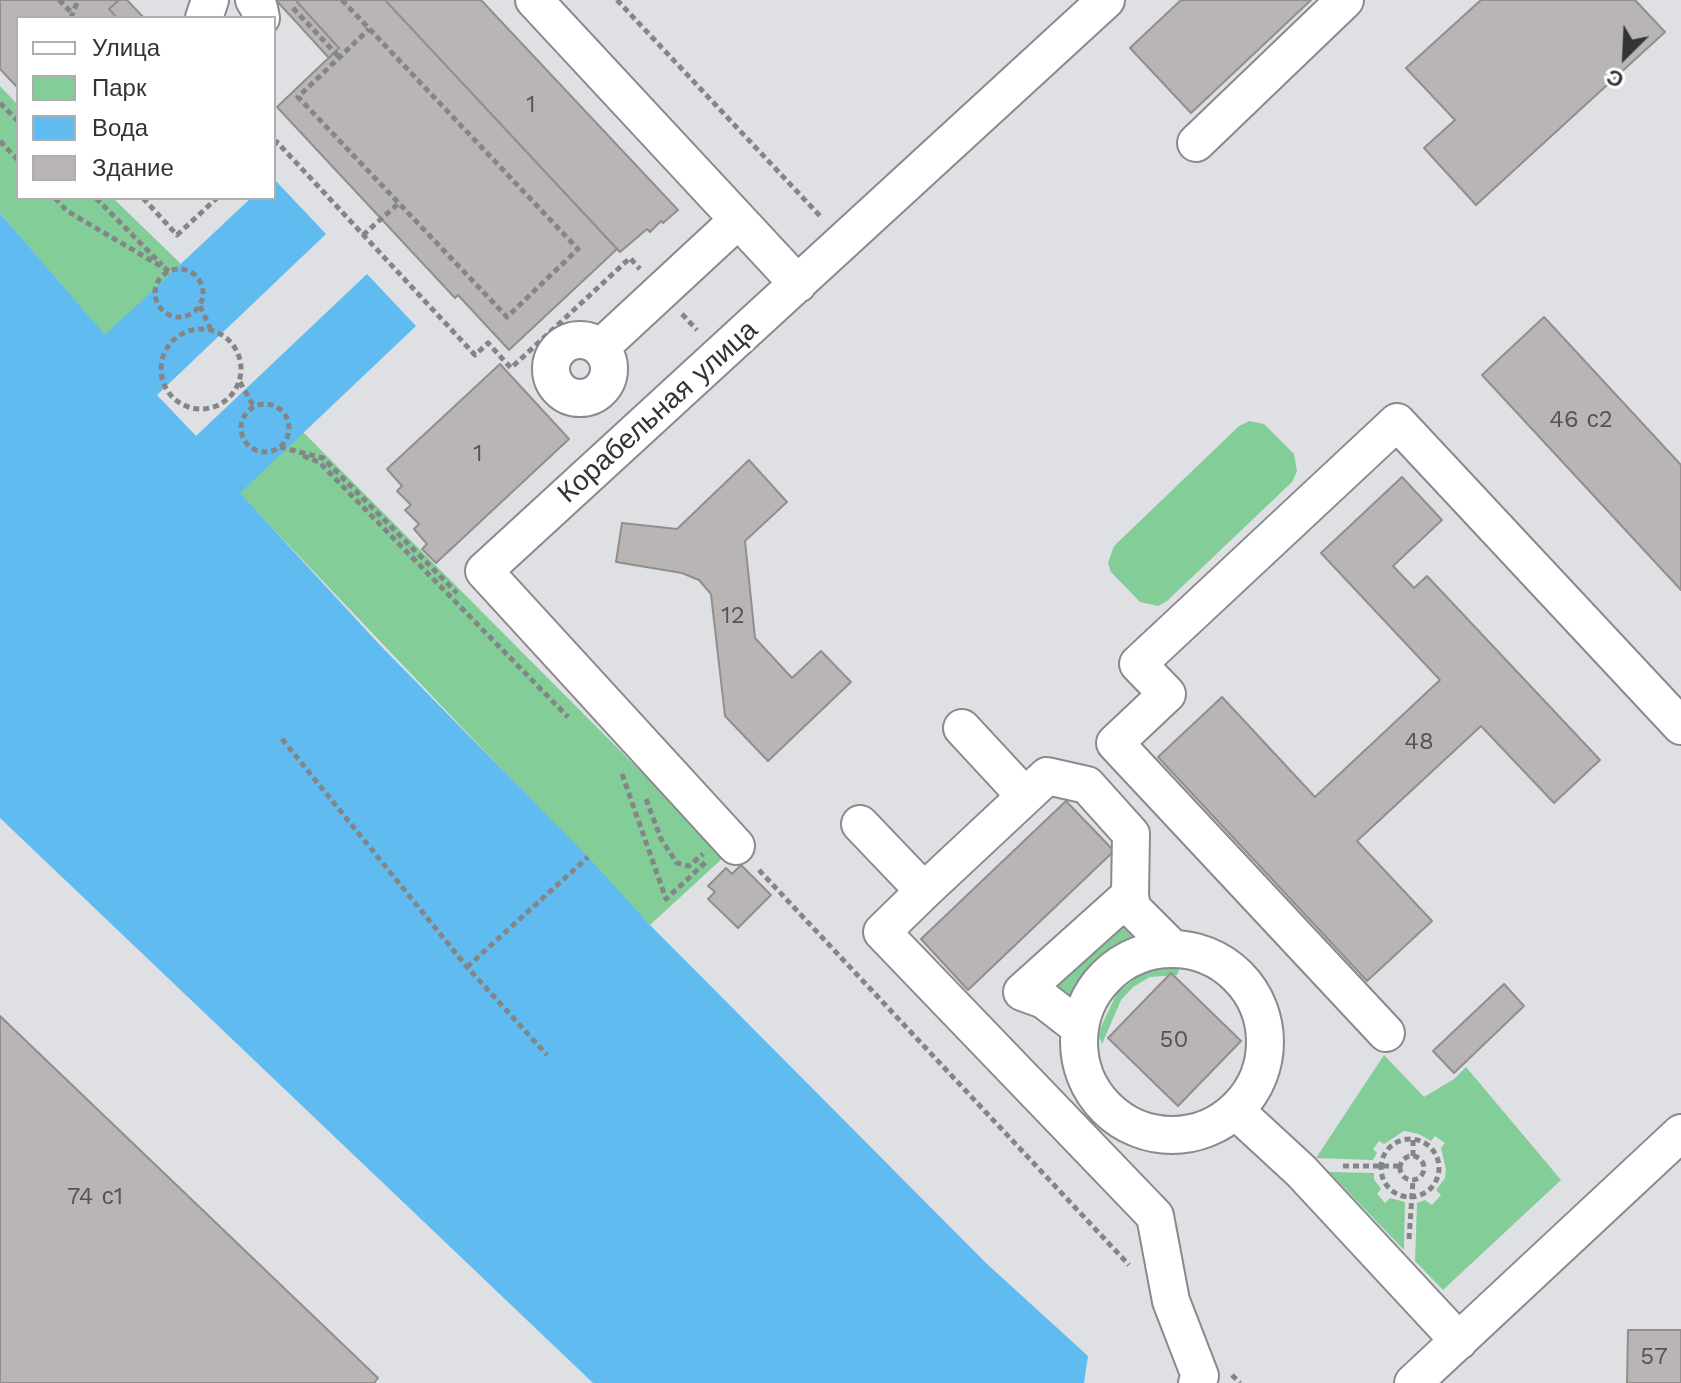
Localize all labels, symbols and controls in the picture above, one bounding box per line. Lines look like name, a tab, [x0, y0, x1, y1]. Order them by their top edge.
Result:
legend	[16, 16, 276, 200]
north arrow	[1585, 16, 1665, 96]
text: Улица	[92, 34, 160, 62]
text: С	[1603, 64, 1627, 93]
text: Парк	[92, 74, 146, 102]
house number: 1	[526, 91, 536, 119]
text: Вода	[92, 114, 148, 142]
text: Здание	[92, 154, 174, 182]
street label: Корабельная улица	[551, 314, 765, 510]
house number: 46 с2	[1549, 406, 1613, 434]
house number: 1	[473, 440, 483, 468]
house number: 12	[721, 602, 745, 630]
house number: 48	[1404, 728, 1434, 756]
house number: 50	[1160, 1026, 1188, 1054]
house number: 74 с1	[67, 1183, 123, 1211]
house number: 57	[1640, 1343, 1668, 1371]

